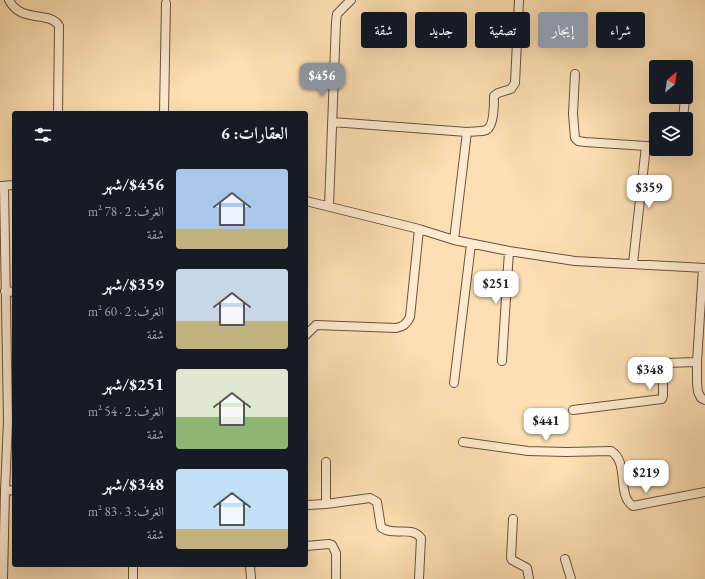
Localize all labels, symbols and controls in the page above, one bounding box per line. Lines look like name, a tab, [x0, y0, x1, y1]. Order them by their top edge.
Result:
chip: شقة	[361, 12, 407, 48]
chip: جديد	[415, 12, 467, 48]
chip: تصفية	[475, 12, 530, 48]
chip: إيجار	[538, 12, 588, 48]
chip: شراء	[596, 12, 645, 48]
north arrow	[649, 60, 693, 104]
map controls	[649, 60, 693, 156]
pin: $456	[298, 63, 346, 97]
text: $456	[309, 67, 335, 84]
button: layers	[649, 112, 693, 156]
text: العقارات: 6	[221, 122, 288, 144]
icon: filters	[32, 124, 54, 146]
text: $456/شهر	[103, 173, 164, 195]
pin: $359	[625, 175, 673, 209]
text: $359	[636, 179, 662, 196]
icon: home	[208, 185, 256, 233]
text: الغرف: 2 · 78 m²	[88, 203, 164, 220]
text: شقة	[147, 226, 164, 243]
pin: $251	[472, 271, 520, 305]
text: $359/شهر	[103, 273, 164, 295]
text: $251	[483, 275, 509, 292]
icon: home	[208, 285, 256, 333]
text: الغرف: 2 · 60 m²	[88, 303, 164, 320]
text: شقة	[147, 326, 164, 343]
pin: $348	[626, 357, 674, 391]
text: $348	[637, 361, 663, 378]
text: $251/شهر	[103, 373, 164, 395]
icon: home	[208, 385, 256, 433]
text: الغرف: 2 · 54 m²	[88, 403, 164, 420]
pin: $441	[522, 408, 570, 442]
text: $441	[533, 412, 559, 429]
text: شقة	[147, 426, 164, 443]
pin: $219	[622, 460, 670, 494]
text: $219	[633, 464, 659, 481]
text: $348/شهر	[103, 473, 164, 495]
icon: home	[208, 485, 256, 533]
text: الغرف: 3 · 83 m²	[88, 503, 164, 520]
text: شقة	[147, 526, 164, 543]

